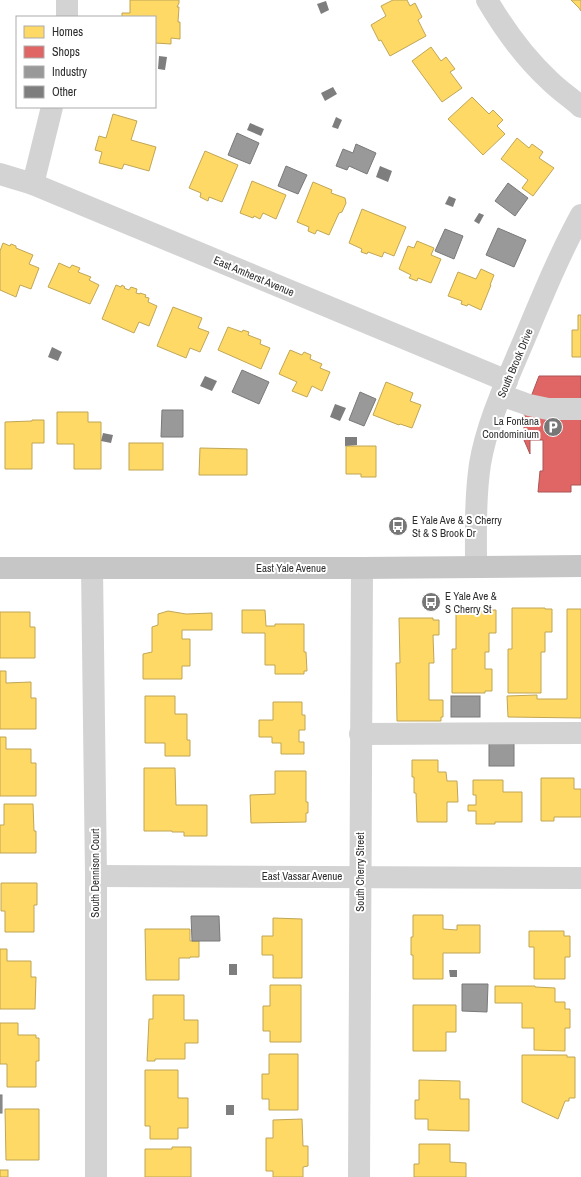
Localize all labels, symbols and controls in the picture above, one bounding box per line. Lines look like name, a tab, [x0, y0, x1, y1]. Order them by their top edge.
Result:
legend	[16, 16, 156, 108]
text: Homes	[52, 24, 83, 40]
text: Shops	[52, 44, 80, 60]
text: Industry	[52, 64, 87, 80]
text: Other	[52, 84, 77, 100]
street label: East Amherst Avenue	[212, 253, 296, 299]
street label: South Brook Drive	[494, 326, 536, 400]
place label: La Fontana Condominium	[482, 414, 539, 441]
parking icon: La Fontana Condominium	[542, 416, 564, 438]
place label: E Yale Ave & S Cherry St & S Brook Dr	[412, 513, 502, 540]
bus stop icon: E Yale Ave & S Cherry St & S Brook Dr	[387, 515, 409, 537]
street label: East Yale Avenue	[256, 561, 326, 575]
place label: E Yale Ave & S Cherry St	[445, 589, 497, 616]
bus stop icon: E Yale Ave & S Cherry St	[420, 591, 442, 613]
street label: South Dennison Court	[88, 828, 102, 918]
street label: South Cherry Street	[353, 832, 367, 912]
street label: East Vassar Avenue	[262, 869, 342, 883]

